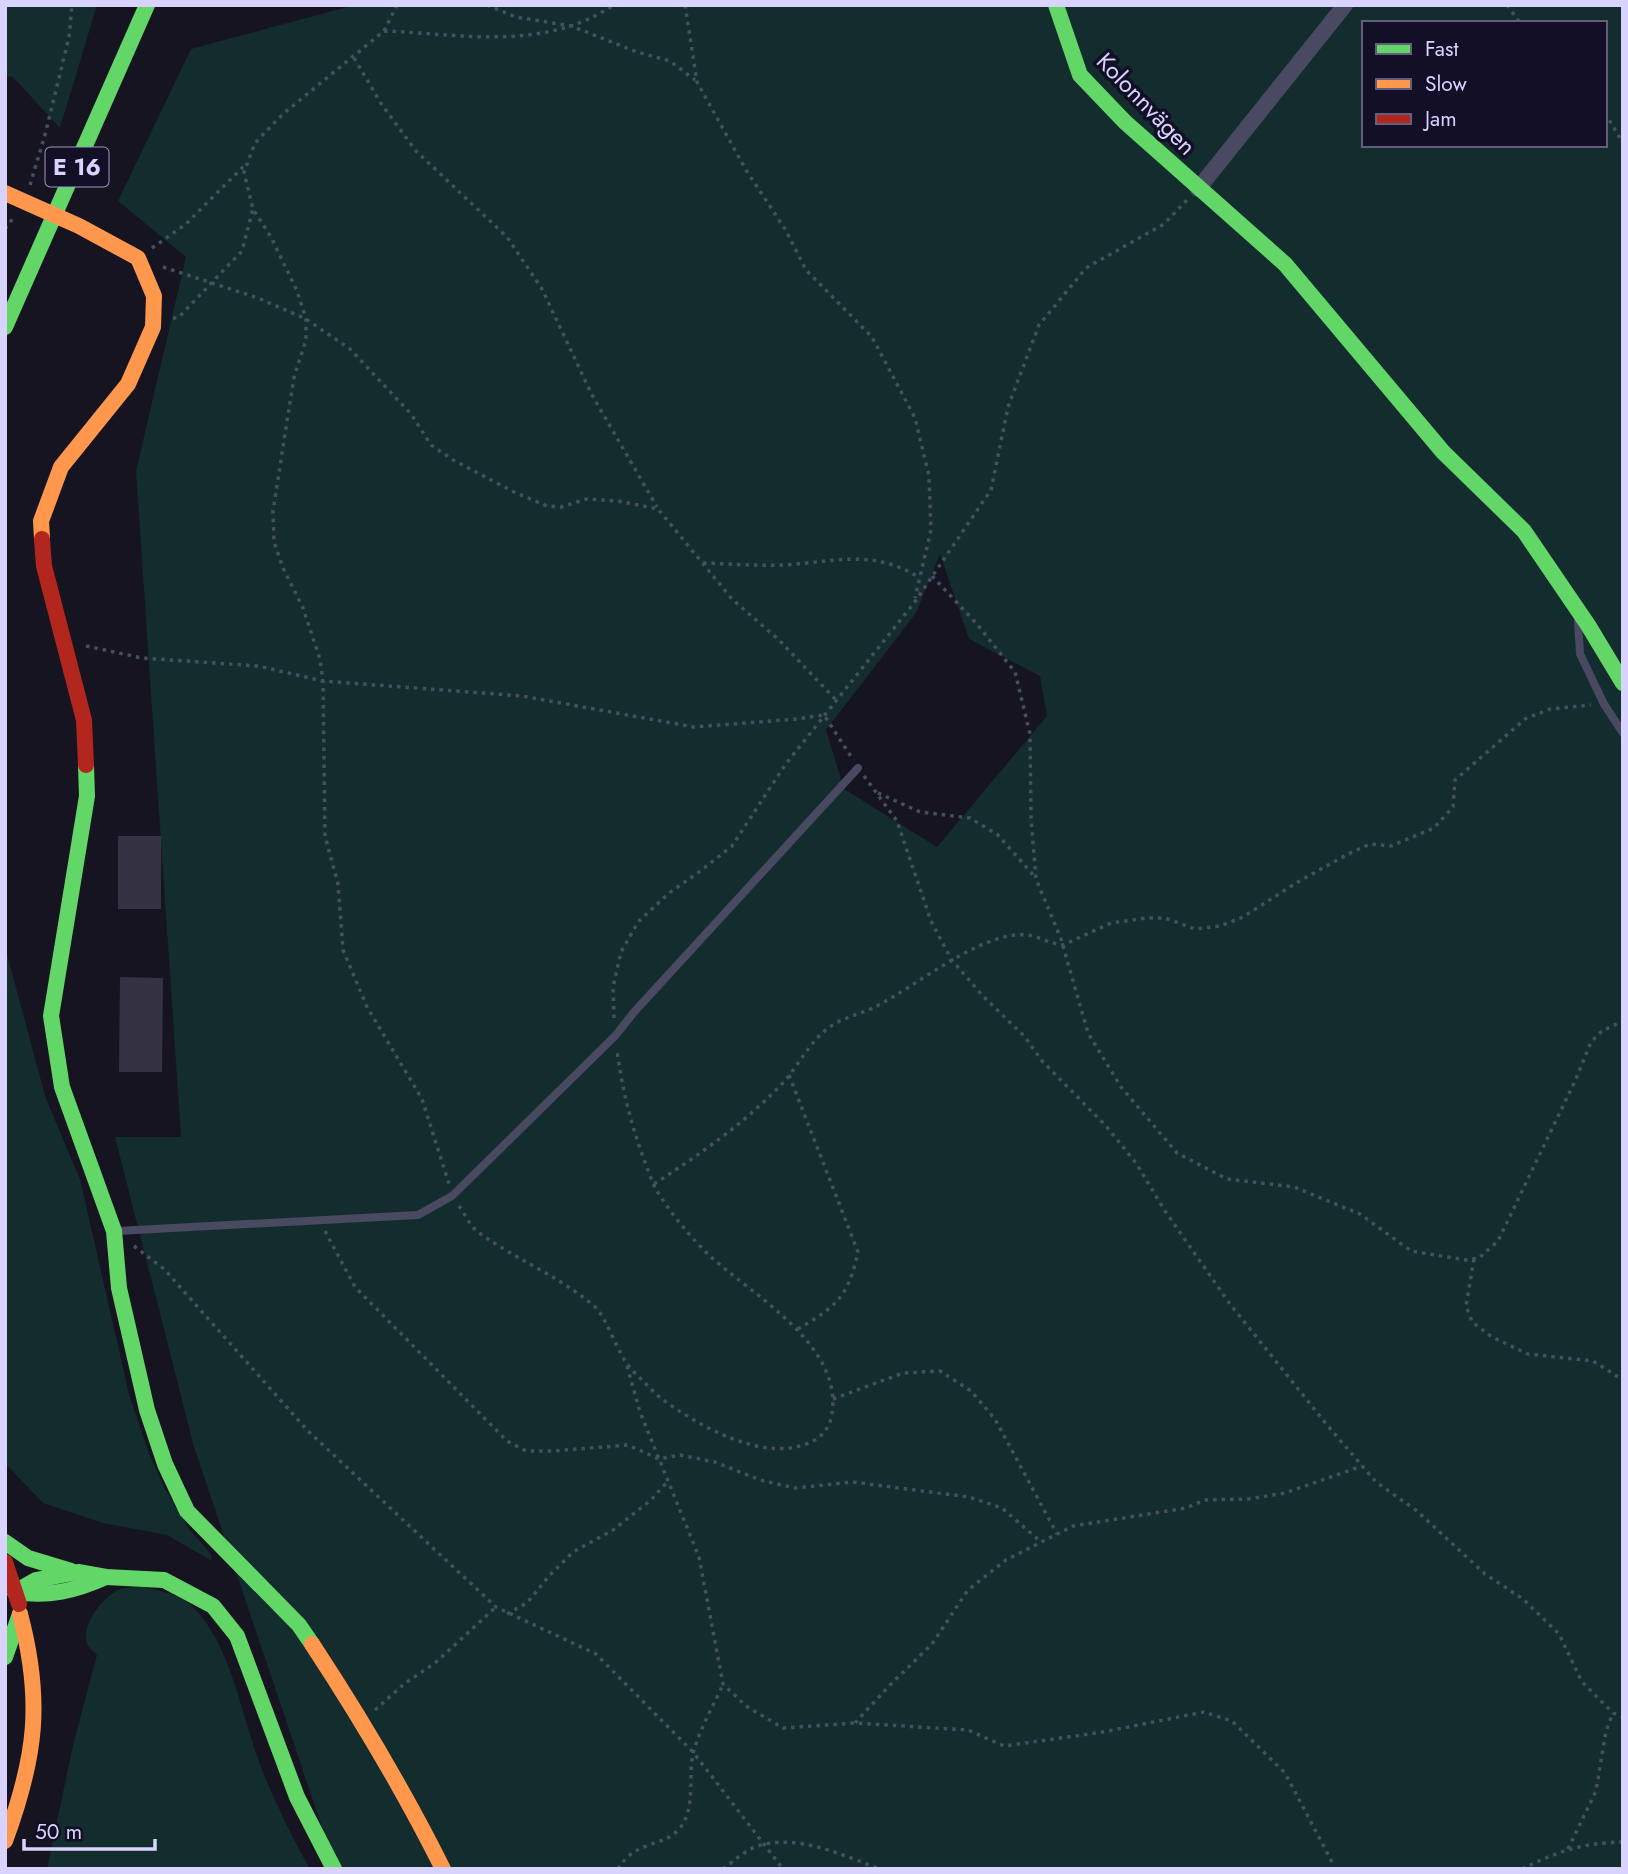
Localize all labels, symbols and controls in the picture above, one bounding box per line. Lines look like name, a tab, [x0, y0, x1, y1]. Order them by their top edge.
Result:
legend	[1362, 21, 1607, 147]
text: Fast	[1425, 34, 1458, 64]
street label: Kolonnvägen	[1088, 45, 1204, 163]
text: Slow	[1425, 69, 1467, 99]
text: Jam	[1422, 104, 1457, 134]
road number: E 16	[46, 148, 108, 186]
scale bar	[24, 1808, 156, 1852]
text: 50 m	[35, 1817, 82, 1847]

